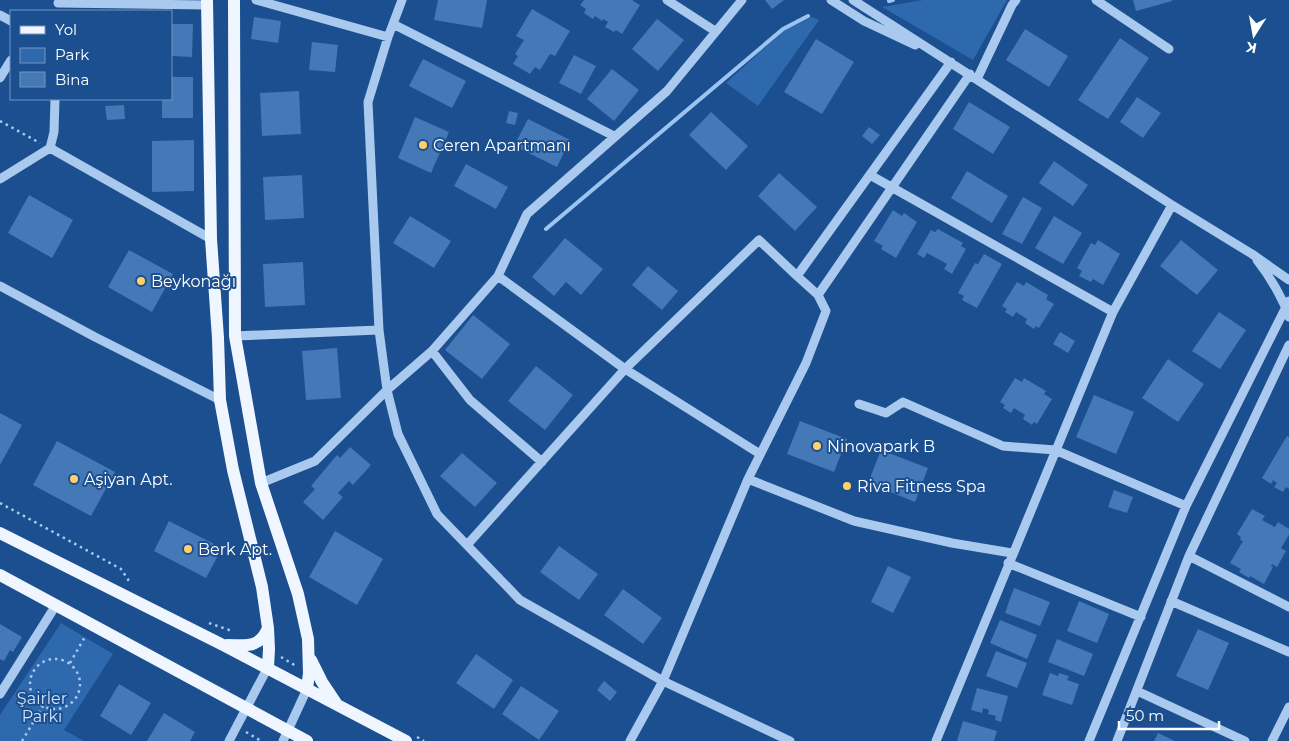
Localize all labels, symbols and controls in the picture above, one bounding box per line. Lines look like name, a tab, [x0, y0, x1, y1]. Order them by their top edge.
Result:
legend	[10, 10, 172, 100]
north arrow	[1229, 10, 1279, 60]
text: Yol	[55, 20, 77, 39]
text: K	[1244, 38, 1258, 58]
text: Park	[55, 45, 89, 64]
text: Bina	[55, 70, 89, 89]
place label: Ceren Apartmanı	[433, 136, 571, 155]
marker: Ceren Apartmanı	[417, 139, 429, 151]
place label: Beykonağı	[151, 272, 236, 291]
marker: Beykonağı	[135, 275, 147, 287]
place label: Ninovapark B	[827, 437, 935, 456]
marker: Ninovapark B	[811, 440, 823, 452]
place label: Aşiyan Apt.	[84, 470, 173, 489]
marker: Aşiyan Apt.	[68, 473, 80, 485]
place label: Riva Fitness Spa	[857, 477, 986, 496]
marker: Riva Fitness Spa	[841, 480, 853, 492]
place label: Berk Apt.	[198, 540, 272, 559]
marker: Berk Apt.	[182, 543, 194, 555]
park label: Şairler Parkı	[17, 689, 67, 726]
scale bar	[1119, 698, 1219, 730]
text: 50 m	[1126, 706, 1164, 725]

